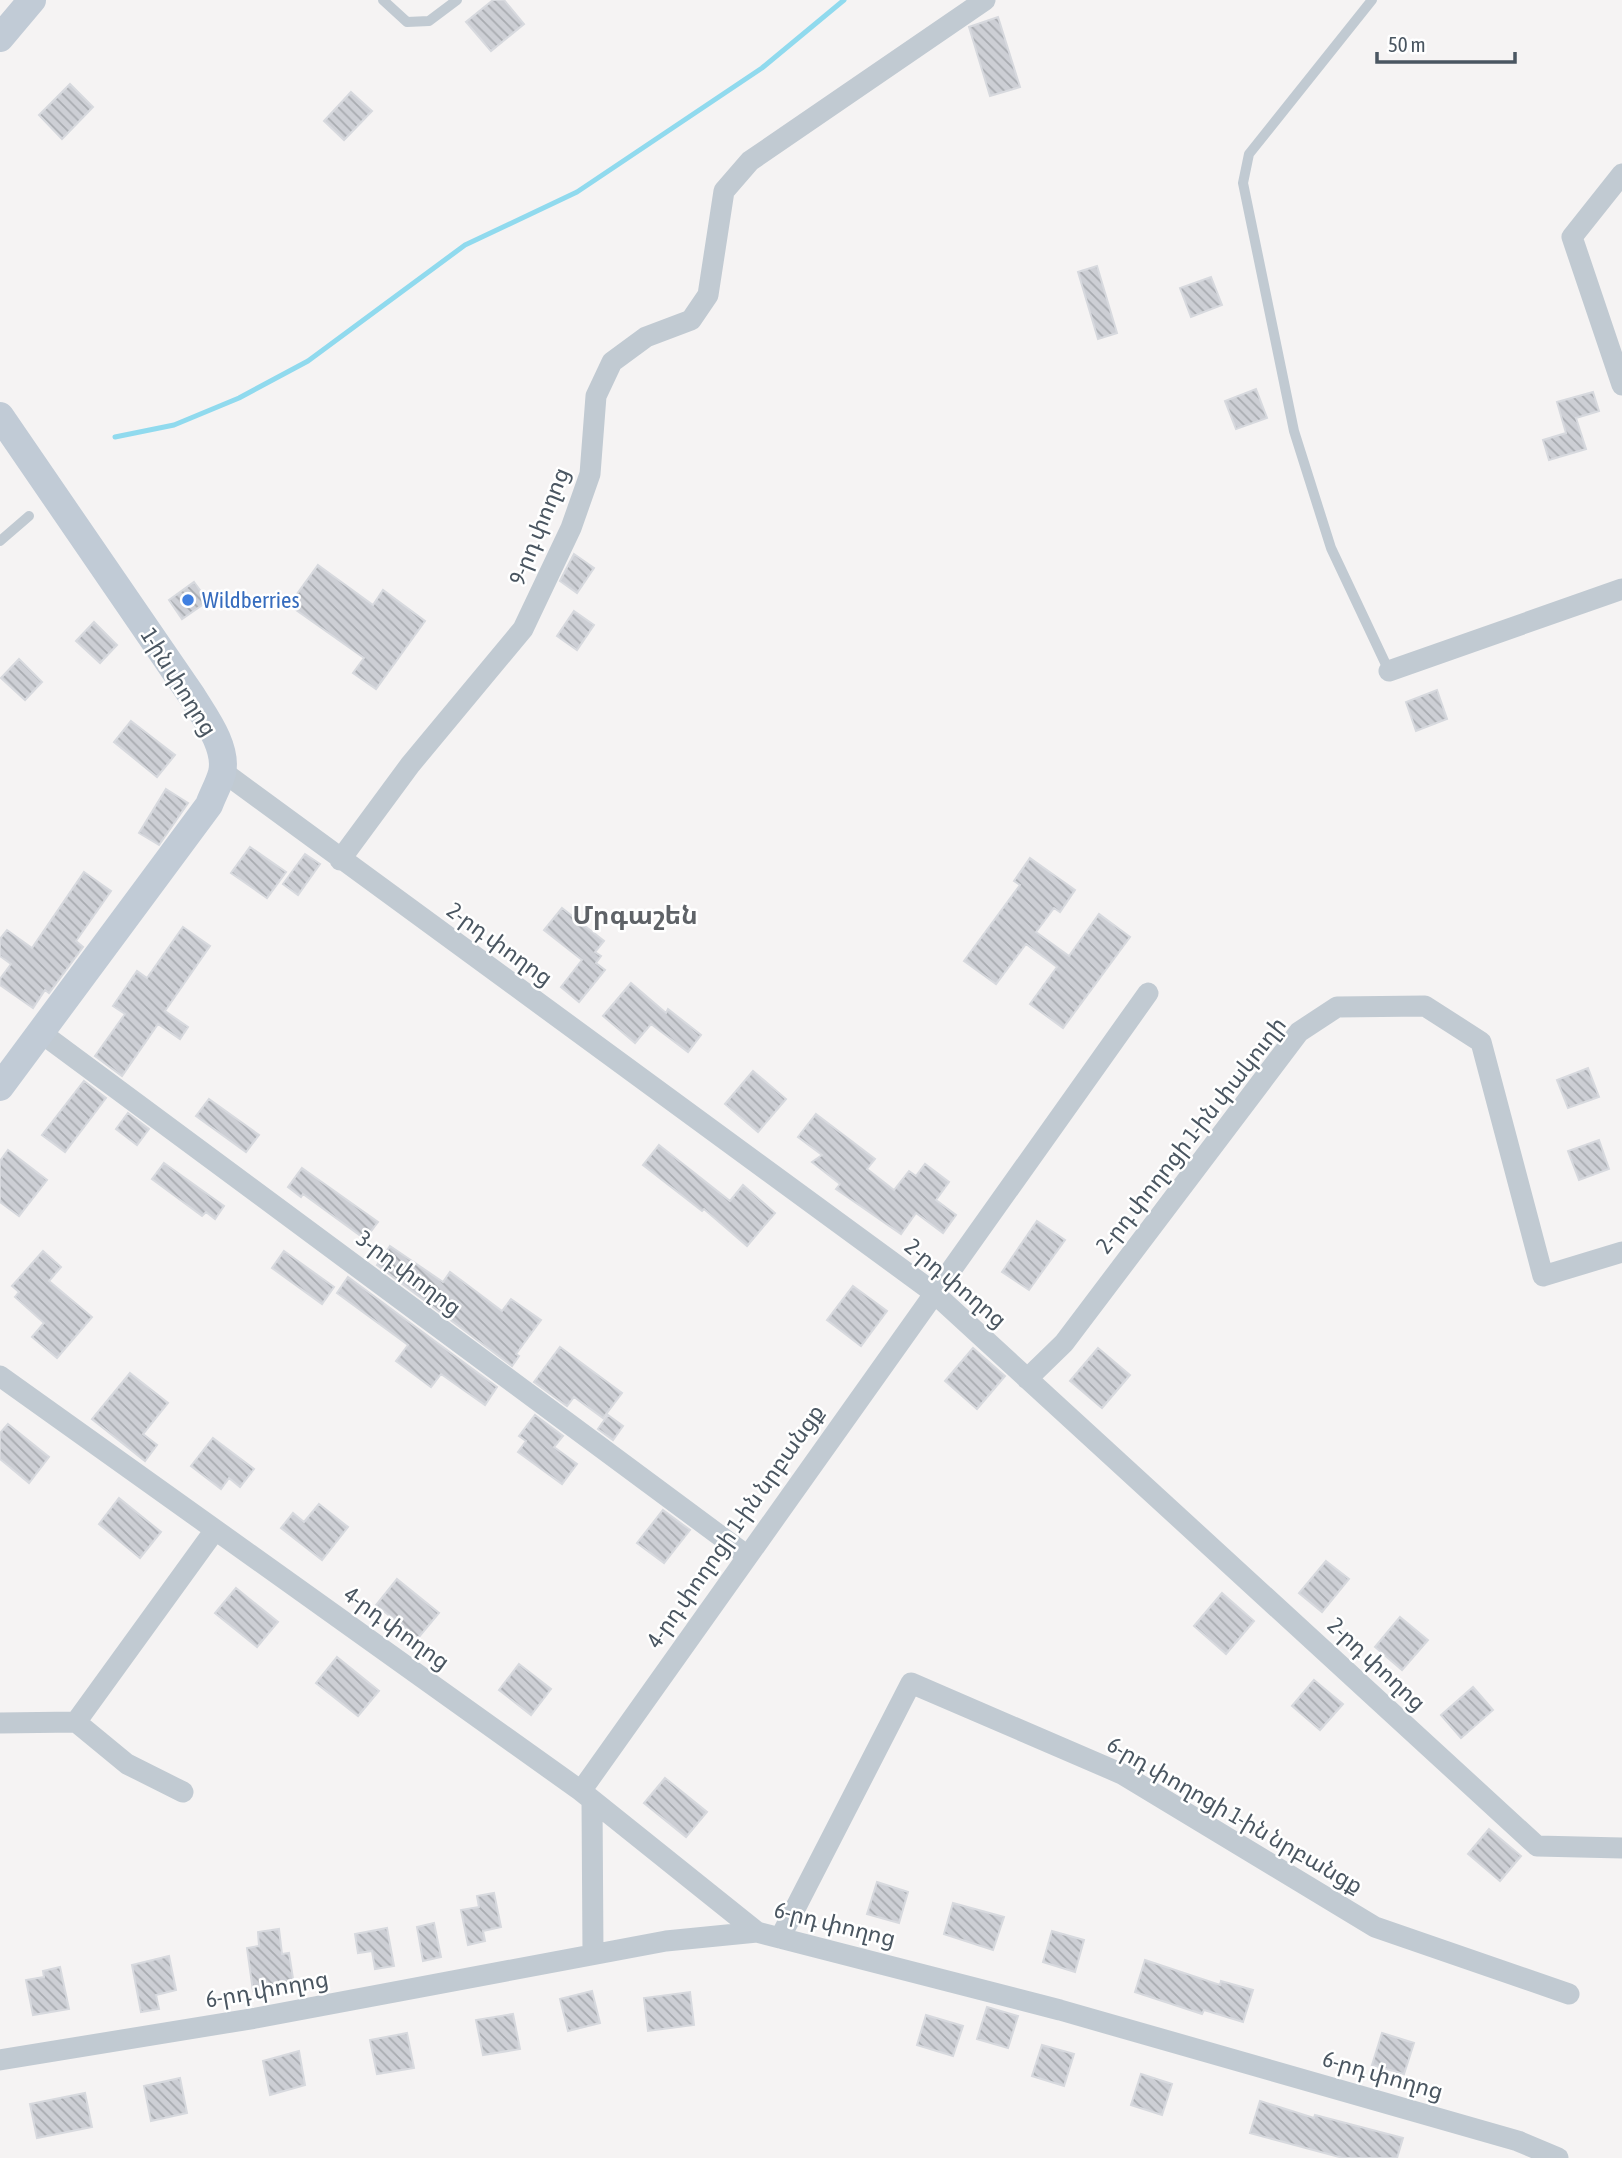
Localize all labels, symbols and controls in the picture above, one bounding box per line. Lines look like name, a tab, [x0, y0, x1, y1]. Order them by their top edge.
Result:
scale bar	[1377, 21, 1515, 65]
text: 50 m	[1388, 32, 1426, 56]
street label: 9-րդ փողոց	[504, 464, 575, 589]
place label: Wildberries	[202, 587, 300, 613]
marker: Wildberries	[180, 592, 196, 608]
street label: 1-ին փողոց	[135, 623, 222, 741]
street label: 2-րդ փողոց	[442, 897, 558, 992]
district label: Մրգաշեն	[572, 900, 698, 930]
street label: 2-րդ փողոցի 1-ին փակուղի	[1091, 1012, 1292, 1259]
street label: 3-րդ փողոց	[351, 1225, 466, 1322]
street label: 2-րդ փողոց	[899, 1233, 1012, 1334]
street label: 4-րդ փողոցի 1-ին նրբանցք	[641, 1399, 830, 1653]
street label: 4-րդ փողոց	[339, 1581, 455, 1676]
street label: 2-րդ փողոց	[1322, 1612, 1431, 1717]
street label: 6-րդ փողոցի 1-ին նրբանցք	[1102, 1731, 1367, 1900]
street label: 6-րդ փողոց	[771, 1896, 898, 1953]
street label: 6-րդ փողոց	[204, 1965, 331, 2014]
street label: 6-րդ փողոց	[1320, 2045, 1446, 2106]

